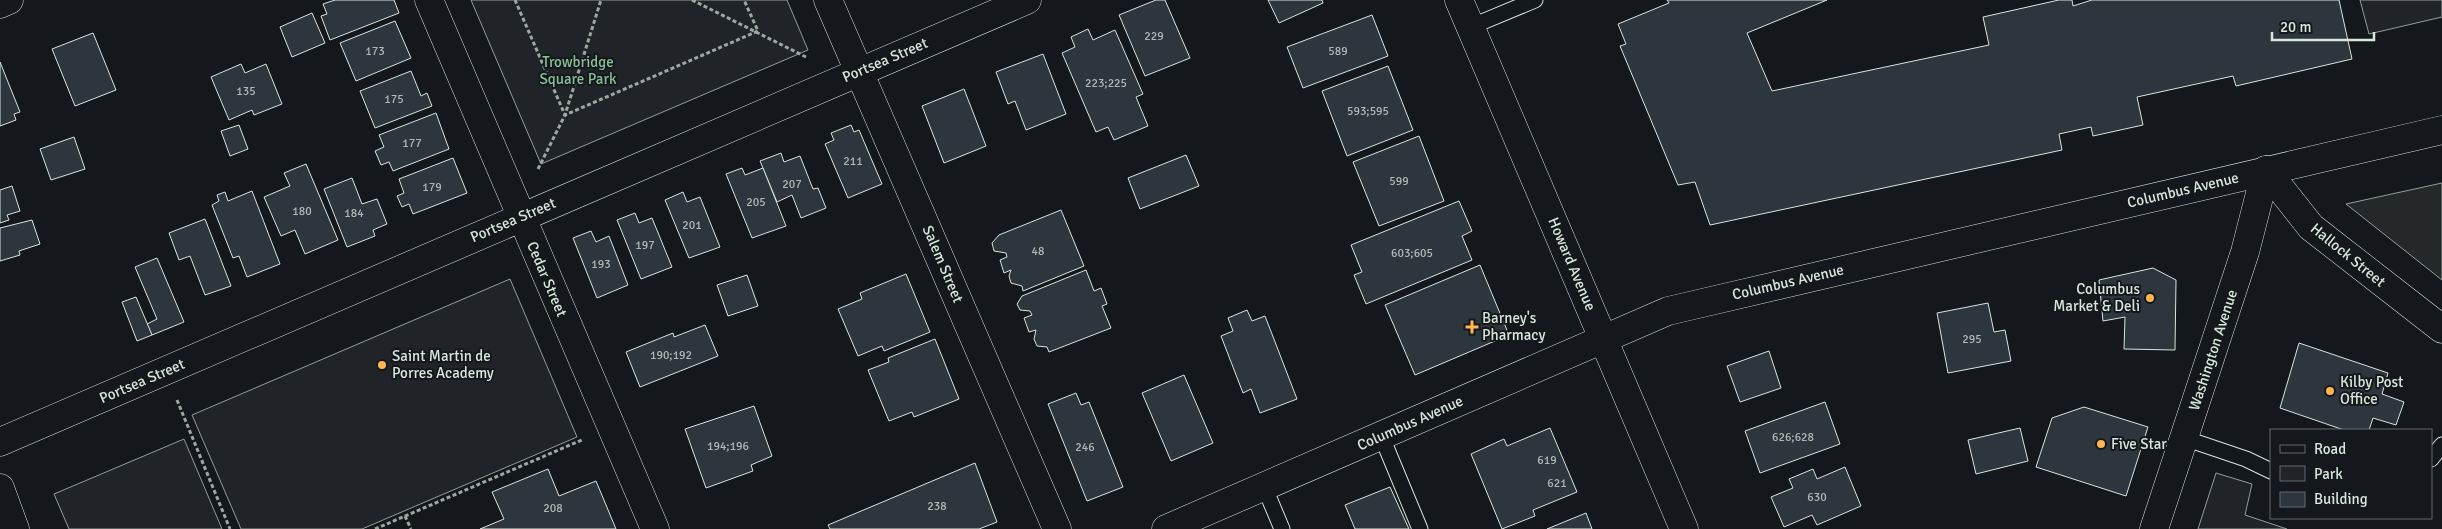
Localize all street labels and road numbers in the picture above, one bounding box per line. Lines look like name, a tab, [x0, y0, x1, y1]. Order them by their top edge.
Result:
street label: Portsea Street	[840, 34, 930, 86]
street label: Columbus Avenue	[2125, 168, 2241, 212]
street label: Portsea Street	[468, 194, 558, 246]
street label: Howard Avenue	[1544, 215, 1600, 313]
street label: Hallock Street	[2307, 219, 2389, 291]
street label: Salem Street	[919, 223, 967, 305]
street label: Cedar Street	[523, 239, 571, 319]
street label: Columbus Avenue	[1730, 260, 1846, 304]
street label: Washington Avenue	[2185, 287, 2241, 413]
street label: Portsea Street	[97, 355, 187, 407]
street label: Columbus Avenue	[1354, 392, 1466, 454]

